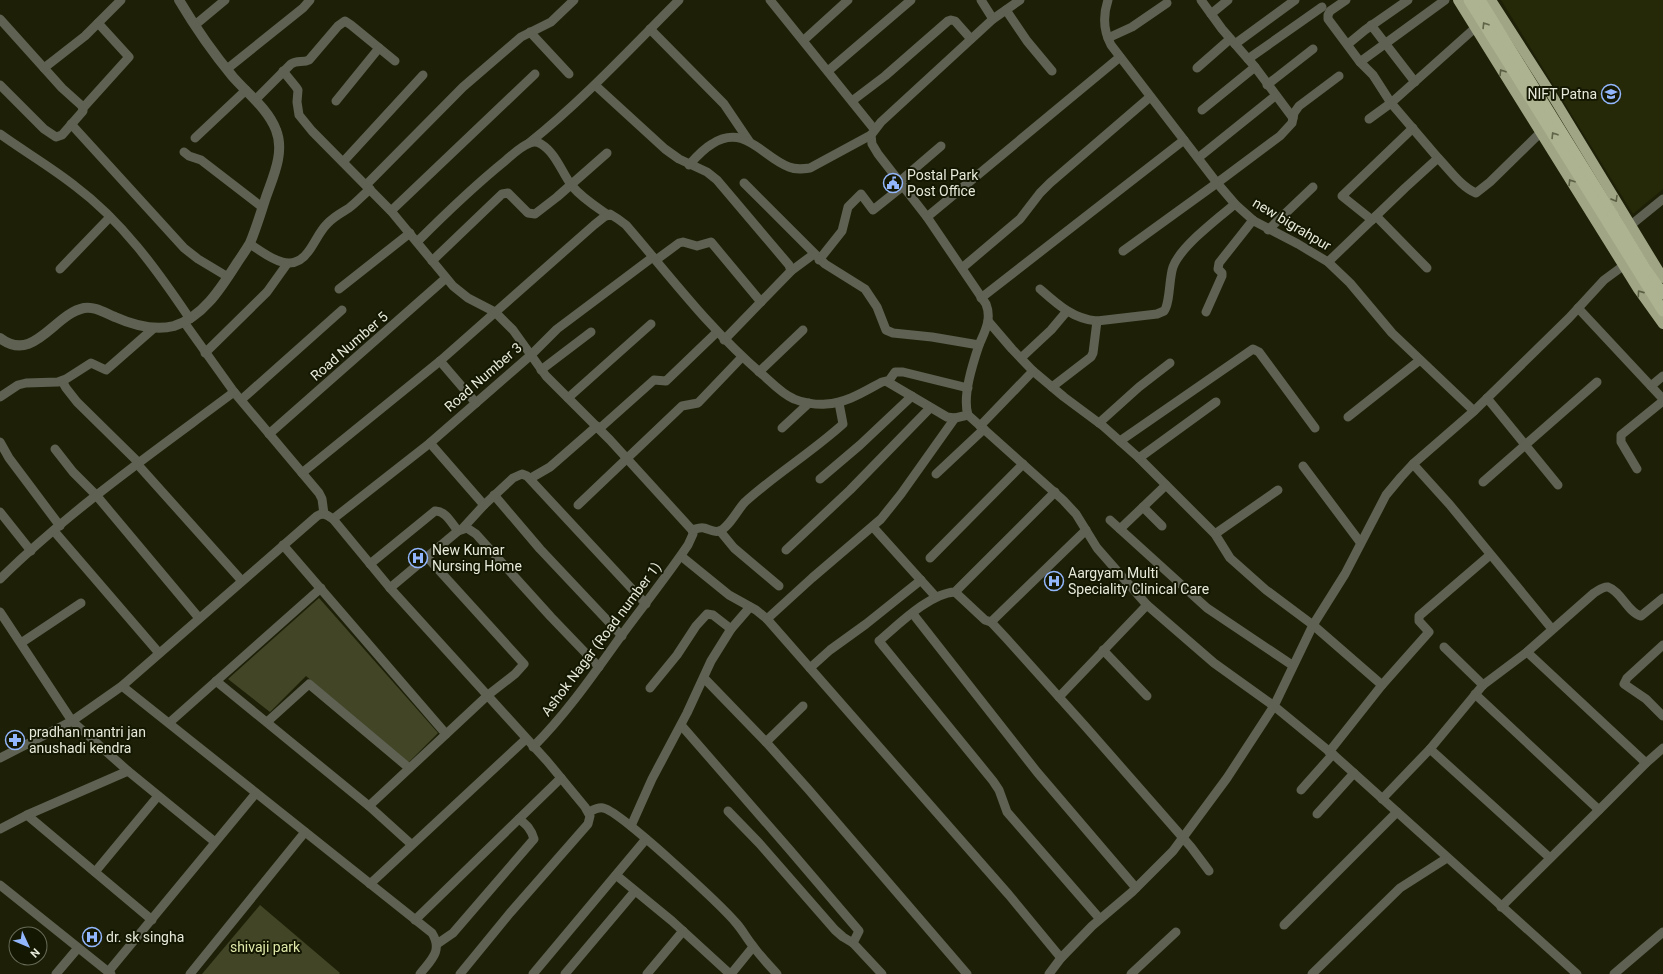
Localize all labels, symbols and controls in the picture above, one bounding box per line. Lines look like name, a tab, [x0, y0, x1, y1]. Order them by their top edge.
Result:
one-way arrow	[1482, 22, 1490, 29]
one-way arrow	[1500, 69, 1507, 76]
school or university icon: NIFT Patna	[1600, 83, 1622, 105]
place label: NIFT Patna	[1527, 86, 1597, 102]
one-way arrow	[1551, 132, 1559, 139]
place label: Postal Park Post Office	[907, 167, 979, 199]
public building icon: Postal Park Post Office	[882, 172, 904, 194]
one-way arrow	[1569, 180, 1576, 187]
street label: new bigrahpur	[1250, 194, 1334, 254]
one-way arrow	[1611, 195, 1618, 202]
one-way arrow	[1638, 290, 1645, 297]
street label: Road Number 5	[307, 308, 391, 384]
street label: Road Number 3	[441, 339, 525, 415]
place label: New Kumar Nursing Home	[432, 542, 522, 574]
hospital icon: New Kumar Nursing Home	[407, 547, 429, 569]
street label: Ashok Nagar (Road number 1)	[538, 559, 665, 720]
place label: Aargyam Multi Speciality Clinical Care	[1068, 565, 1209, 597]
hospital icon: Aargyam Multi Speciality Clinical Care	[1043, 570, 1065, 592]
place label: pradhan mantri jan anushadi kendra	[29, 724, 146, 756]
pharmacy icon: pradhan mantri jan anushadi kendra	[4, 729, 26, 751]
north arrow	[8, 926, 48, 966]
hospital icon: dr. sk singha	[81, 926, 103, 948]
place label: dr. sk singha	[106, 929, 184, 945]
park label: shivaji park	[230, 939, 301, 955]
text: N	[27, 945, 42, 960]

